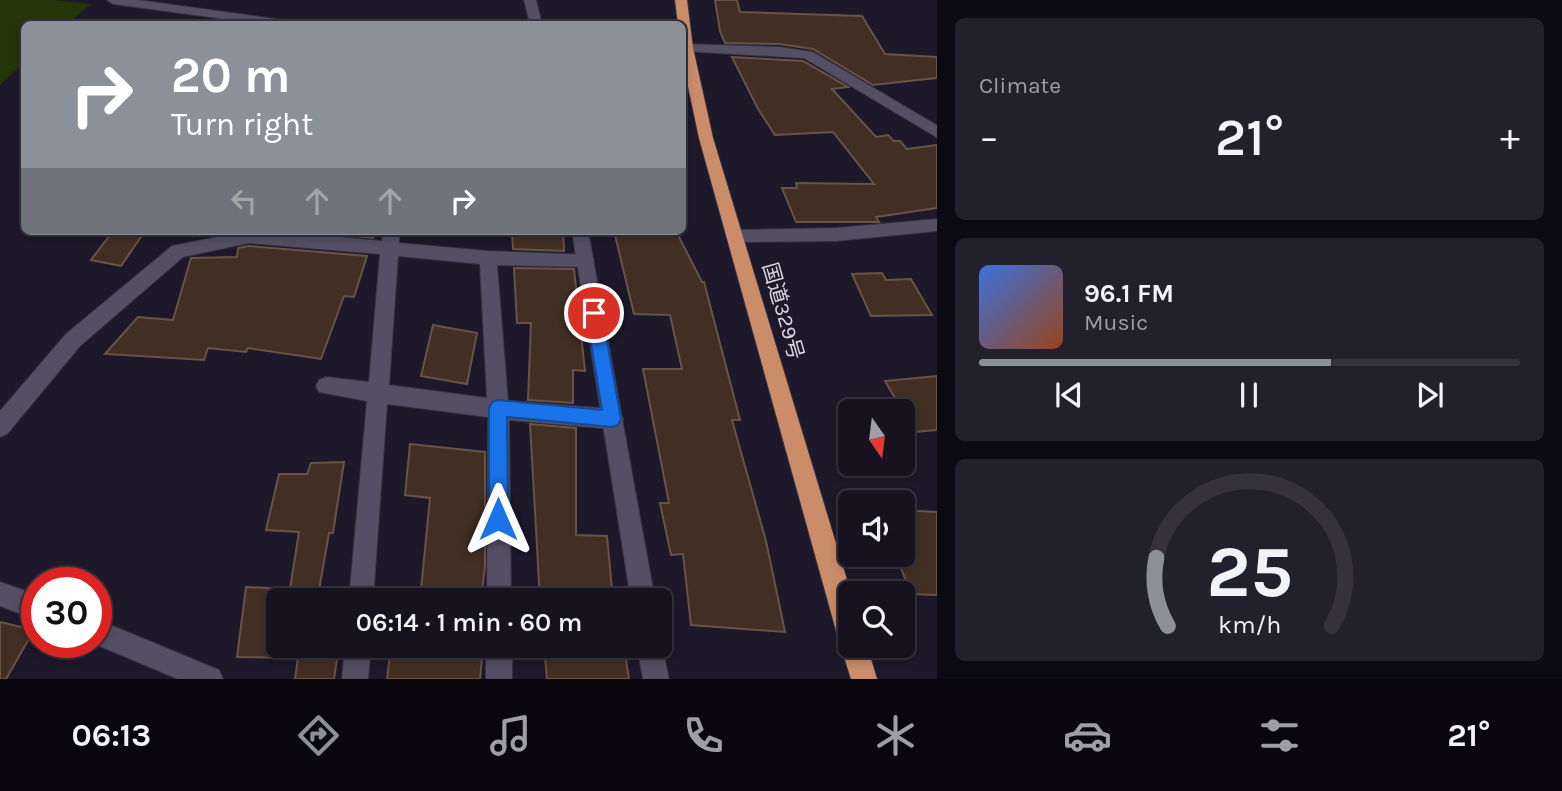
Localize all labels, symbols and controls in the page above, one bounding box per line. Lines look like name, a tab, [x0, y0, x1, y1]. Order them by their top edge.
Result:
text: 20 m	[171, 47, 291, 104]
icon: right	[56, 49, 147, 140]
text: Climate	[979, 72, 1061, 99]
text: Turn right	[171, 106, 313, 143]
text: 21°	[1215, 107, 1284, 168]
text: −	[979, 115, 999, 160]
text: +	[1500, 115, 1520, 160]
icon: left	[225, 182, 263, 220]
icon: ahead	[298, 182, 336, 220]
icon: ahead	[371, 182, 409, 220]
icon: right	[444, 182, 482, 220]
street label: 国道329号	[758, 260, 808, 362]
text: 96.1 FM	[1084, 278, 1174, 309]
pin	[564, 283, 624, 343]
icon: arrive	[575, 294, 613, 332]
text: Music	[1084, 309, 1148, 336]
icon: previous	[1050, 376, 1088, 414]
icon: pause	[1230, 376, 1268, 414]
icon: next	[1411, 376, 1449, 414]
north arrow	[838, 399, 915, 476]
map controls	[838, 399, 915, 658]
position arrow	[461, 482, 535, 556]
button: sound	[838, 490, 915, 567]
text: 25	[1206, 529, 1293, 614]
speed limit sign: 30	[21, 567, 112, 658]
button: search	[838, 581, 915, 658]
text: 06:14 · 1 min · 60 m	[356, 607, 582, 638]
text: km/h	[1218, 610, 1281, 639]
icon: directions	[294, 711, 343, 760]
icon: music	[486, 711, 535, 760]
icon: phone	[679, 711, 728, 760]
icon: climate	[871, 711, 920, 760]
icon: car	[1063, 711, 1112, 760]
icon: filters	[1255, 711, 1304, 760]
text: 06:13	[72, 717, 151, 754]
text: 21°	[1447, 717, 1490, 754]

